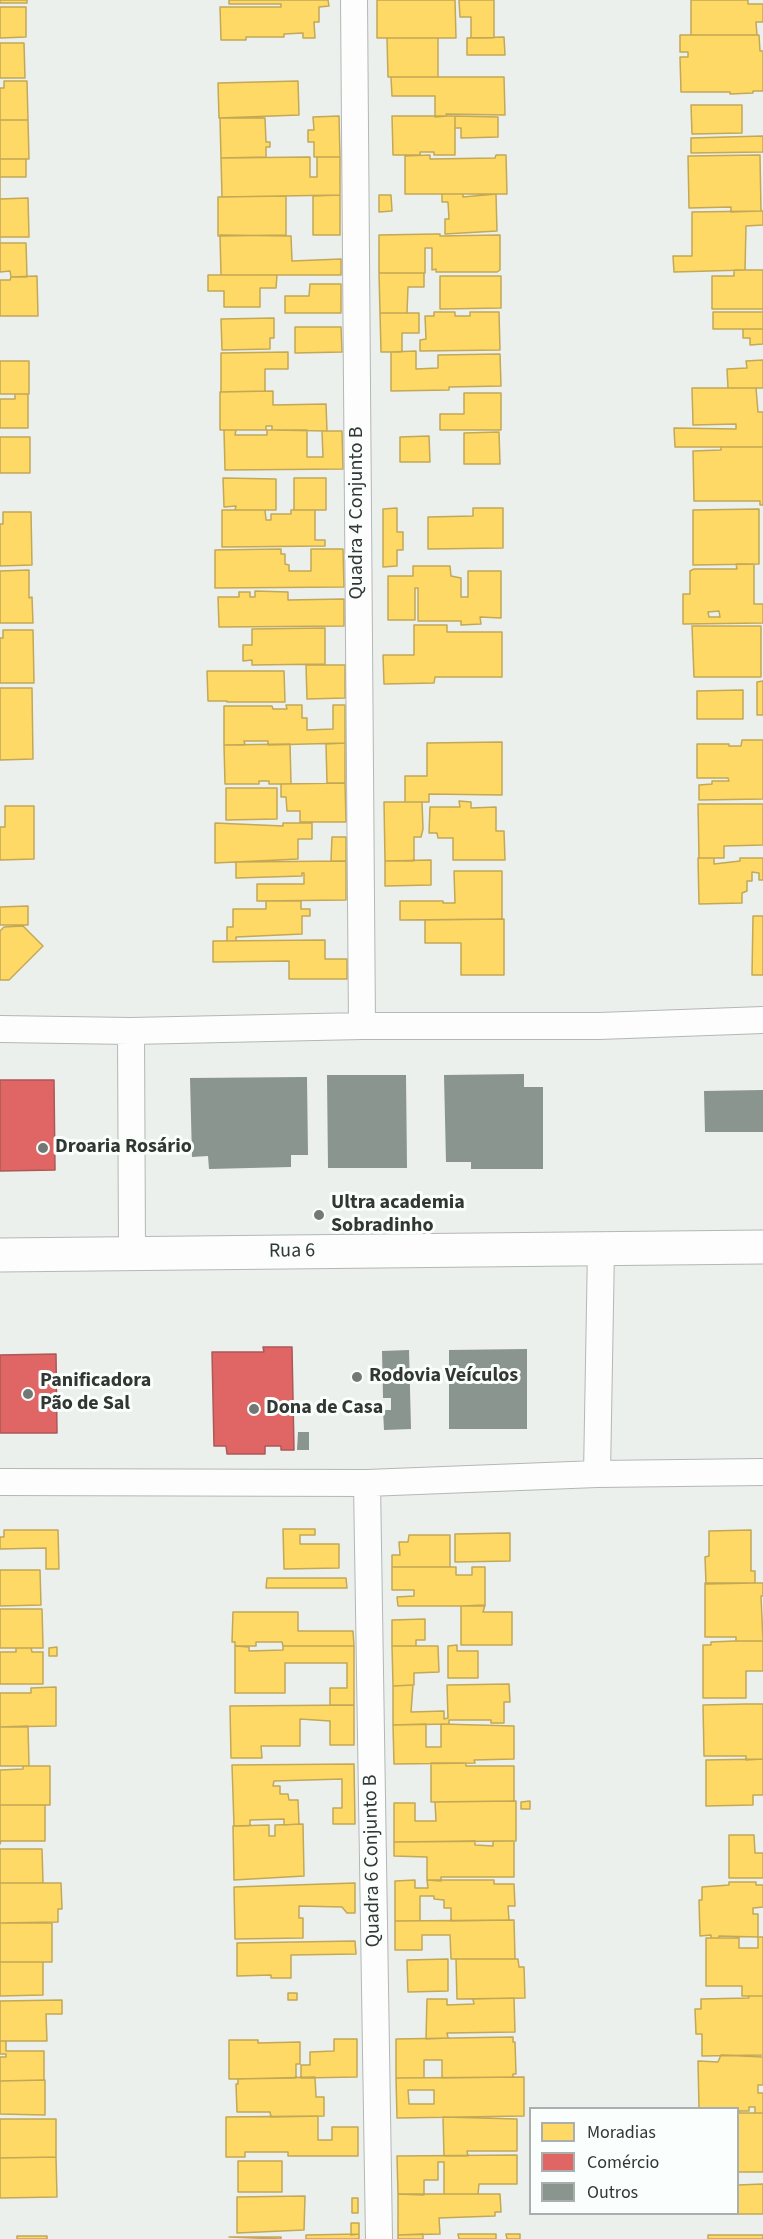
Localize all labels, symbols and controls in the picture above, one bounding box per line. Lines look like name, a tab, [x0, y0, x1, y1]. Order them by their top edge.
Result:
street label: Quadra 4 Conjunto B	[346, 427, 370, 599]
place label: Droaria Rosário	[55, 1136, 192, 1160]
marker: Droaria Rosário	[36, 1141, 50, 1155]
place label: Ultra academia Sobradinho	[331, 1192, 465, 1239]
marker: Ultra academia Sobradinho	[312, 1208, 326, 1222]
street label: Rua 6	[269, 1240, 315, 1264]
place label: Rodovia Veículos	[369, 1365, 518, 1389]
place label: Panificadora Pão de Sal	[40, 1370, 151, 1417]
marker: Rodovia Veículos	[350, 1370, 364, 1384]
marker: Panificadora Pão de Sal	[21, 1387, 35, 1401]
place label: Dona de Casa	[266, 1397, 383, 1421]
marker: Dona de Casa	[247, 1402, 261, 1416]
street label: Quadra 6 Conjunto B	[359, 1774, 387, 1948]
legend	[529, 2107, 739, 2215]
text: Moradias	[587, 2120, 656, 2145]
text: Comércio	[587, 2150, 659, 2175]
text: Outros	[587, 2180, 638, 2205]

